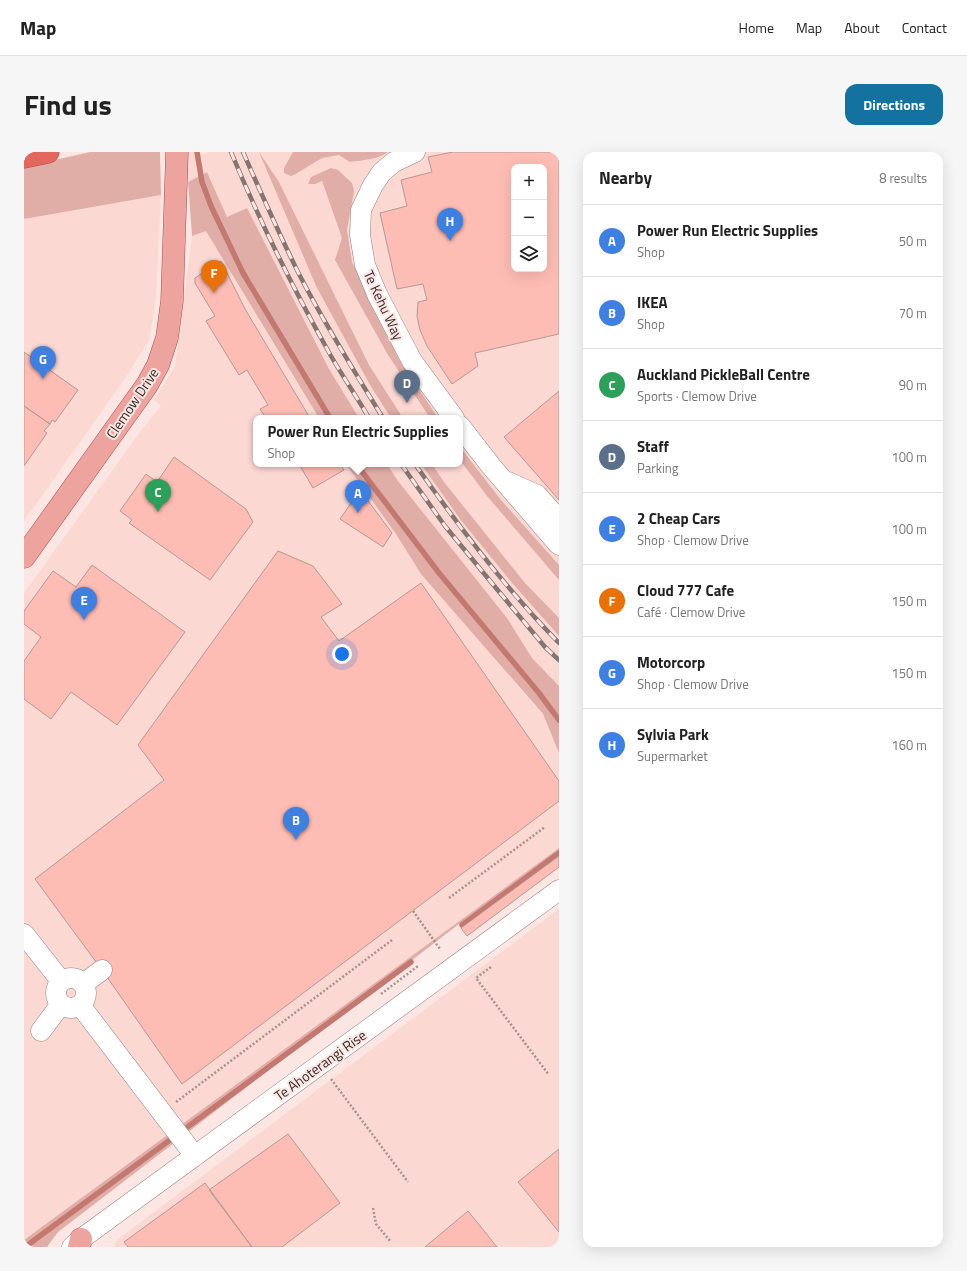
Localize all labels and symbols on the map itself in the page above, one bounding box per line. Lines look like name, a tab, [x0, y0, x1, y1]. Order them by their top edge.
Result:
pin: H	[437, 208, 463, 241]
pin: F	[201, 260, 227, 293]
street label: Te Kehu Way	[359, 267, 409, 344]
pin: G	[30, 346, 56, 379]
street label: Clemow Drive	[101, 363, 163, 443]
pin: D	[394, 370, 420, 403]
pin: C	[145, 479, 171, 512]
pin: A	[345, 480, 371, 513]
pin: E	[71, 587, 97, 620]
your location	[332, 644, 352, 664]
pin: B	[283, 807, 309, 840]
street label: Te Ahoterangi Rise	[270, 1024, 370, 1106]

